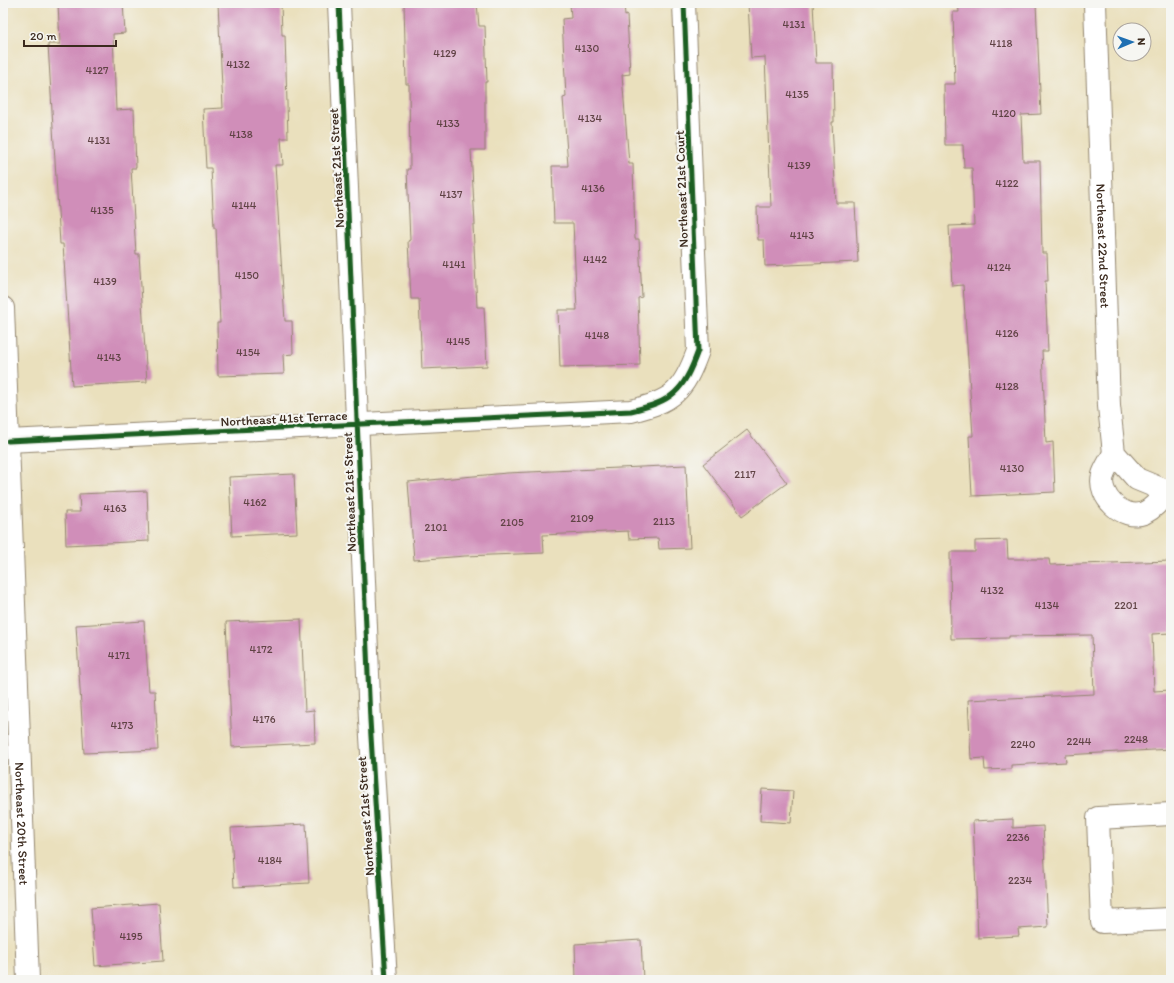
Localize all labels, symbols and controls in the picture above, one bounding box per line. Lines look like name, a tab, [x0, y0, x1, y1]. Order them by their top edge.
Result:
house number: 4131	[783, 18, 805, 31]
scale bar	[24, 22, 116, 48]
north arrow	[1112, 22, 1152, 62]
text: 20 m	[30, 29, 57, 43]
house number: 4118	[990, 37, 1012, 50]
text: N	[1135, 38, 1148, 46]
house number: 4130	[575, 42, 599, 55]
house number: 4129	[433, 47, 457, 60]
house number: 4132	[226, 58, 250, 71]
house number: 4127	[86, 64, 109, 77]
house number: 4135	[785, 88, 809, 101]
house number: 4120	[992, 107, 1016, 120]
street label: Northeast 21st Street	[326, 108, 347, 228]
house number: 4134	[578, 112, 603, 125]
house number: 4133	[436, 117, 460, 130]
house number: 4138	[229, 128, 253, 141]
street label: Northeast 21st Court	[672, 130, 691, 248]
house number: 4131	[88, 134, 110, 147]
house number: 4139	[787, 159, 811, 172]
house number: 4122	[995, 177, 1019, 190]
house number: 4136	[581, 182, 605, 195]
street label: Northeast 22nd Street	[1093, 183, 1113, 309]
house number: 4137	[439, 188, 463, 201]
house number: 4144	[232, 199, 257, 212]
house number: 4135	[90, 204, 114, 217]
house number: 4143	[790, 229, 814, 242]
house number: 4142	[583, 253, 607, 266]
house number: 4141	[442, 258, 466, 271]
house number: 4124	[987, 261, 1011, 274]
house number: 4150	[235, 269, 259, 282]
house number: 4139	[93, 275, 117, 288]
house number: 4126	[995, 327, 1019, 340]
house number: 4148	[585, 329, 609, 342]
house number: 4145	[446, 335, 470, 348]
house number: 4154	[236, 346, 260, 359]
house number: 4143	[97, 351, 121, 364]
house number: 4128	[995, 380, 1019, 393]
street label: Northeast 41st Terrace	[220, 408, 348, 429]
street label: Northeast 21st Street	[340, 432, 359, 552]
house number: 4130	[1000, 462, 1024, 475]
house number: 2117	[734, 468, 756, 481]
house number: 4162	[243, 496, 267, 509]
house number: 4163	[103, 502, 127, 515]
house number: 2109	[570, 512, 594, 525]
house number: 2113	[653, 515, 675, 528]
house number: 2105	[500, 516, 524, 529]
house number: 2101	[425, 521, 447, 534]
house number: 4132	[980, 584, 1004, 597]
house number: 4134	[1035, 599, 1060, 612]
house number: 2201	[1114, 599, 1138, 612]
house number: 4172	[250, 643, 273, 656]
house number: 4171	[108, 649, 130, 662]
house number: 4176	[253, 713, 276, 726]
house number: 4173	[110, 719, 134, 732]
house number: 2248	[1124, 733, 1148, 746]
house number: 2244	[1067, 735, 1092, 748]
house number: 2240	[1011, 738, 1036, 751]
street label: Northeast 21st Street	[354, 755, 377, 876]
street label: Northeast 20th Street	[12, 762, 31, 886]
house number: 2236	[1006, 831, 1030, 844]
house number: 4184	[258, 854, 283, 867]
house number: 2234	[1008, 874, 1032, 887]
house number: 4195	[119, 930, 143, 943]

